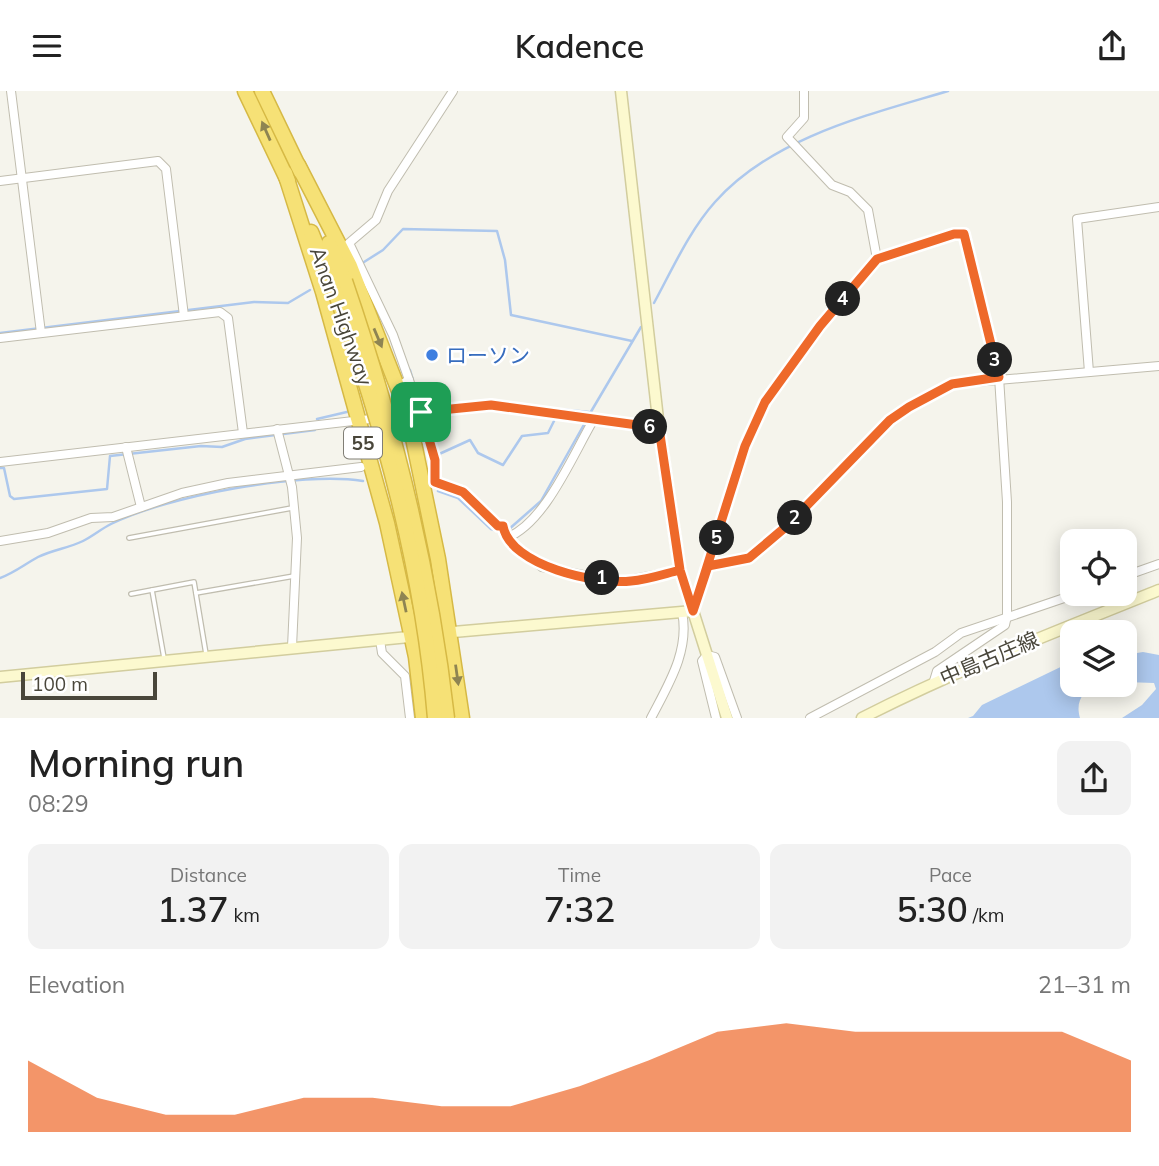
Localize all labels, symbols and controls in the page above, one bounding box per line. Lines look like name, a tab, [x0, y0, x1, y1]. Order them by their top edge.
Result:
text: Kadence	[515, 26, 644, 66]
icon: menu	[28, 27, 66, 65]
icon: share	[1093, 27, 1131, 65]
one-way arrow	[260, 121, 272, 141]
street label: Anan Highway	[305, 243, 379, 389]
pin: 4	[826, 281, 860, 317]
text: 4	[837, 286, 848, 310]
one-way arrow	[373, 327, 384, 348]
place label: ローソン	[446, 342, 530, 368]
pin: 3	[978, 343, 1012, 377]
marker: ローソン	[424, 347, 440, 363]
text: 3	[989, 347, 1000, 371]
pin	[391, 382, 451, 442]
icon: arrive	[402, 393, 440, 431]
pin: 6	[632, 409, 668, 445]
text: 6	[644, 414, 655, 438]
road number: 55	[344, 427, 382, 459]
pin: 2	[778, 501, 812, 535]
text: 2	[789, 505, 800, 529]
pin: 5	[700, 521, 734, 555]
text: 5	[711, 525, 722, 549]
map controls	[1060, 529, 1137, 697]
button: locate	[1060, 529, 1137, 606]
pin: 1	[584, 561, 620, 595]
text: 1	[596, 565, 607, 589]
one-way arrow	[399, 591, 410, 613]
button: layers	[1060, 620, 1137, 697]
street label: 中島古庄線	[936, 626, 1042, 690]
one-way arrow	[452, 664, 463, 686]
scale bar	[21, 669, 158, 701]
text: 100 m	[32, 672, 88, 696]
text: Morning run	[28, 739, 244, 787]
button: share	[1057, 741, 1131, 815]
text: 08:29	[28, 789, 88, 818]
text: Distance	[170, 863, 247, 887]
text: Time	[558, 863, 601, 887]
text: Pace	[929, 863, 972, 887]
text: 1.37	[157, 887, 228, 931]
text: 7:32	[544, 887, 615, 931]
text: 5:30	[896, 887, 968, 931]
text: km	[228, 903, 260, 927]
text: /km	[968, 903, 1005, 927]
text: Elevation	[28, 970, 125, 999]
text: 21–31 m	[1038, 970, 1131, 999]

